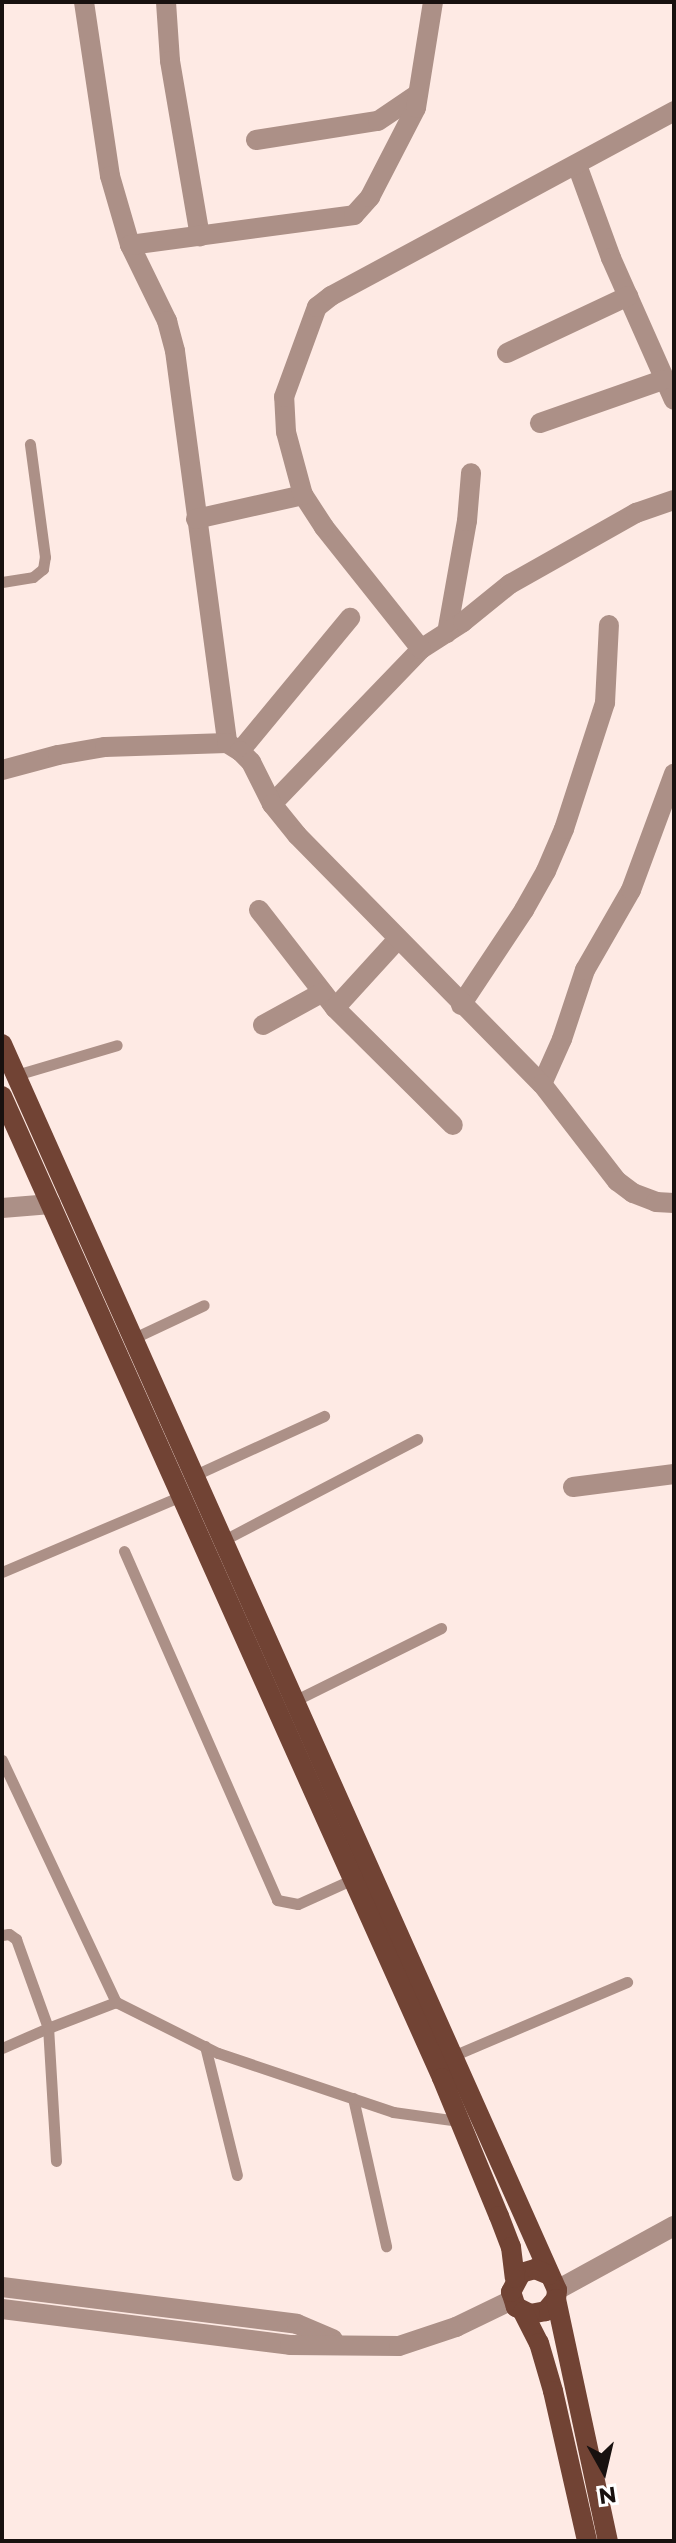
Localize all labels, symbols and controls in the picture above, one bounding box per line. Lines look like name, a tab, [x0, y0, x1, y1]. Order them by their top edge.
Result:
north arrow	[564, 2431, 644, 2511]
text: N	[597, 2481, 618, 2510]

